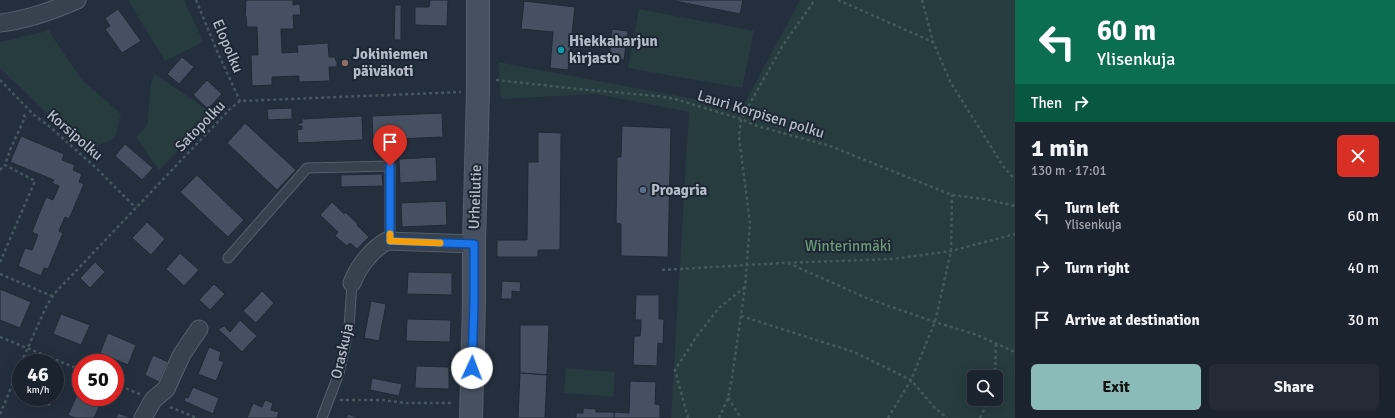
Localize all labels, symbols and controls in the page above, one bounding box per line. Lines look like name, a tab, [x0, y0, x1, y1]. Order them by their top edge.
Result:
text: 60 m	[1097, 14, 1156, 48]
icon: left	[1031, 16, 1083, 68]
street label: Elopolku	[209, 17, 247, 75]
place label: Hiekkaharjun kirjasto	[569, 32, 658, 67]
place label: Jokiniemen päiväkoti	[353, 45, 428, 80]
marker: Hiekkaharjun kirjasto	[556, 45, 566, 55]
text: Ylisenkuja	[1097, 48, 1175, 70]
marker: Jokiniemen päiväkoti	[340, 58, 350, 68]
street label: Lauri Korpisen polku	[695, 86, 827, 142]
icon: right	[1070, 92, 1092, 114]
text: Then	[1031, 94, 1062, 112]
street label: Satopolku	[171, 97, 229, 155]
street label: Korsipolku	[43, 106, 107, 164]
pin	[373, 125, 407, 166]
icon: arrive	[379, 131, 401, 153]
text: 1 min	[1031, 133, 1089, 163]
button: close	[1337, 135, 1379, 177]
text: 130 m · 17:01	[1031, 163, 1107, 179]
street label: Urheilutie	[465, 164, 485, 230]
place label: Proagria	[651, 181, 708, 199]
marker: Proagria	[638, 185, 648, 195]
text: Turn left	[1065, 199, 1119, 217]
icon: left	[1031, 205, 1053, 227]
text: 60 m	[1348, 207, 1379, 225]
text: Ylisenkuja	[1065, 217, 1122, 233]
park label: Winterinmäki	[805, 237, 891, 255]
icon: right	[1031, 257, 1053, 279]
text: Turn right	[1065, 259, 1130, 277]
text: 40 m	[1348, 259, 1379, 277]
icon: arrive	[1031, 309, 1053, 331]
text: Arrive at destination	[1065, 311, 1200, 329]
text: 30 m	[1348, 311, 1379, 329]
street label: Oraskuja	[327, 321, 357, 381]
position arrow	[451, 347, 493, 389]
speed limit sign: 50	[72, 354, 124, 406]
text: 46	[27, 362, 49, 387]
button: Exit	[1031, 364, 1201, 410]
button: Share	[1209, 364, 1379, 410]
map controls	[967, 370, 1003, 406]
button: search	[967, 370, 1003, 406]
text: km/h	[27, 384, 49, 396]

